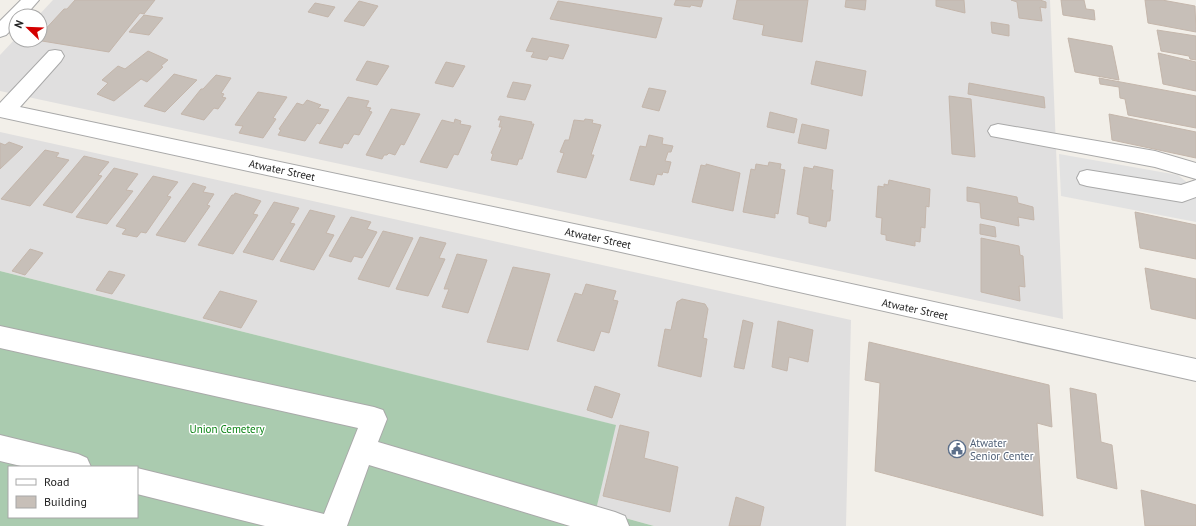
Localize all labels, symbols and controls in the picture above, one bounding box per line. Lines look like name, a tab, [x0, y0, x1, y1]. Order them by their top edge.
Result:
north arrow	[8, 8, 48, 48]
text: N	[11, 18, 27, 30]
street label: Atwater Street	[248, 156, 317, 184]
street label: Atwater Street	[564, 224, 633, 252]
street label: Atwater Street	[881, 295, 950, 323]
park label: Union Cemetery	[189, 422, 265, 436]
place label: Atwater Senior Center	[970, 436, 1034, 463]
public building icon: Atwater Senior Center	[947, 439, 967, 459]
legend	[8, 466, 138, 518]
text: Road	[44, 474, 69, 489]
text: Building	[44, 494, 87, 509]

